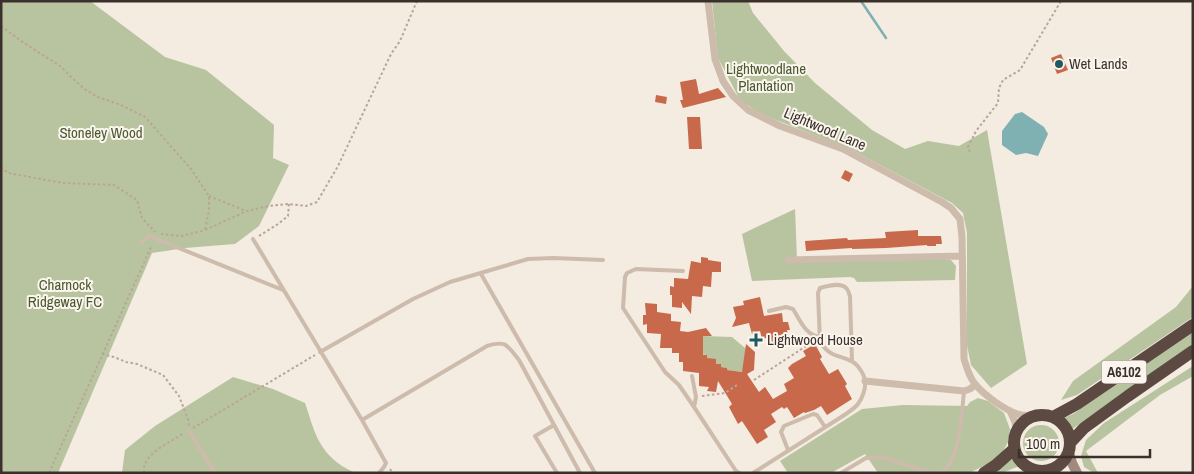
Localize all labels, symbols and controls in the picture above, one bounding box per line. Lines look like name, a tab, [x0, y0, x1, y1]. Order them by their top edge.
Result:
place label: Wet Lands	[1069, 53, 1128, 74]
park label: Lightwoodlane Plantation	[726, 58, 806, 96]
marker: Wet Lands	[1053, 58, 1065, 70]
street label: Lightwood Lane	[781, 102, 870, 155]
park label: Stoneley Wood	[59, 122, 143, 143]
park label: Charnock Ridgeway FC	[28, 274, 102, 312]
place label: Lightwood House	[767, 329, 863, 350]
marker: Lightwood House	[749, 333, 763, 347]
road number: A6102	[1102, 361, 1146, 384]
scale bar	[1019, 426, 1150, 458]
text: 100 m	[1026, 433, 1060, 454]

